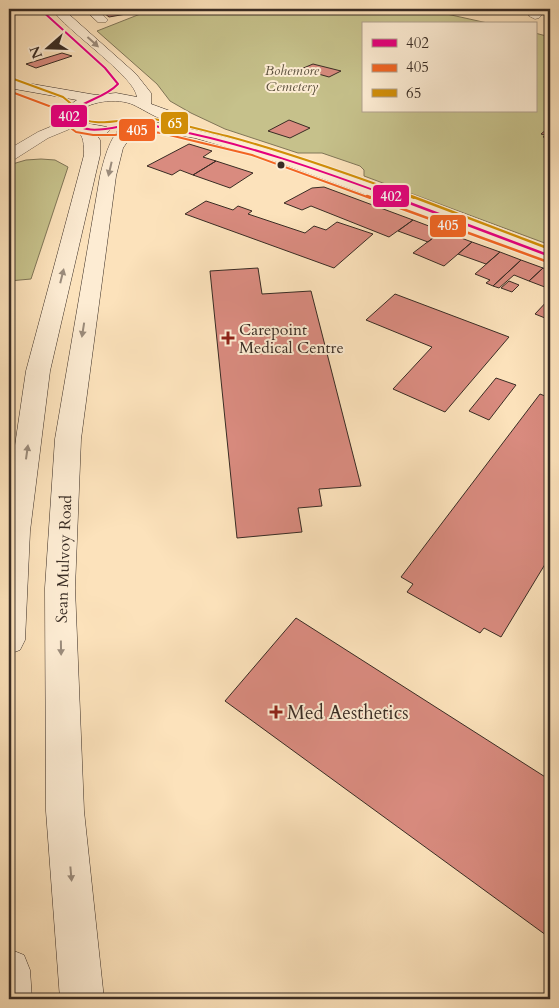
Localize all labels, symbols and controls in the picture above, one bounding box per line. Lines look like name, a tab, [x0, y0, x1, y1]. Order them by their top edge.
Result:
north arrow	[22, 22, 72, 72]
legend	[362, 22, 536, 112]
text: 402	[406, 33, 429, 53]
one-way arrow	[87, 36, 99, 48]
text: N	[25, 43, 47, 61]
text: 405	[406, 57, 429, 77]
park label: Bohemore Cemetery	[265, 61, 320, 96]
text: 65	[406, 83, 421, 103]
line badge: 402	[50, 104, 88, 128]
text: 402	[58, 107, 80, 126]
line badge: 65	[160, 111, 189, 135]
text: 65	[168, 114, 182, 133]
line badge: 405	[118, 118, 156, 142]
text: 405	[126, 121, 148, 140]
unlabelled marker	[276, 160, 286, 170]
one-way arrow	[106, 162, 114, 177]
line badge: 402	[372, 184, 410, 208]
text: 402	[380, 187, 402, 206]
line badge: 405	[429, 214, 467, 238]
text: 405	[437, 216, 459, 235]
one-way arrow	[58, 268, 66, 283]
place label: Carepoint Medical Centre	[239, 319, 344, 359]
one-way arrow	[79, 322, 87, 338]
marker: Carepoint Medical Centre	[221, 331, 235, 345]
one-way arrow	[23, 444, 31, 460]
street label: Sean Mulvoy Road	[51, 494, 77, 623]
one-way arrow	[57, 641, 65, 657]
place label: Med Aesthetics	[287, 700, 409, 726]
marker: Med Aesthetics	[269, 705, 283, 719]
one-way arrow	[67, 867, 75, 883]

